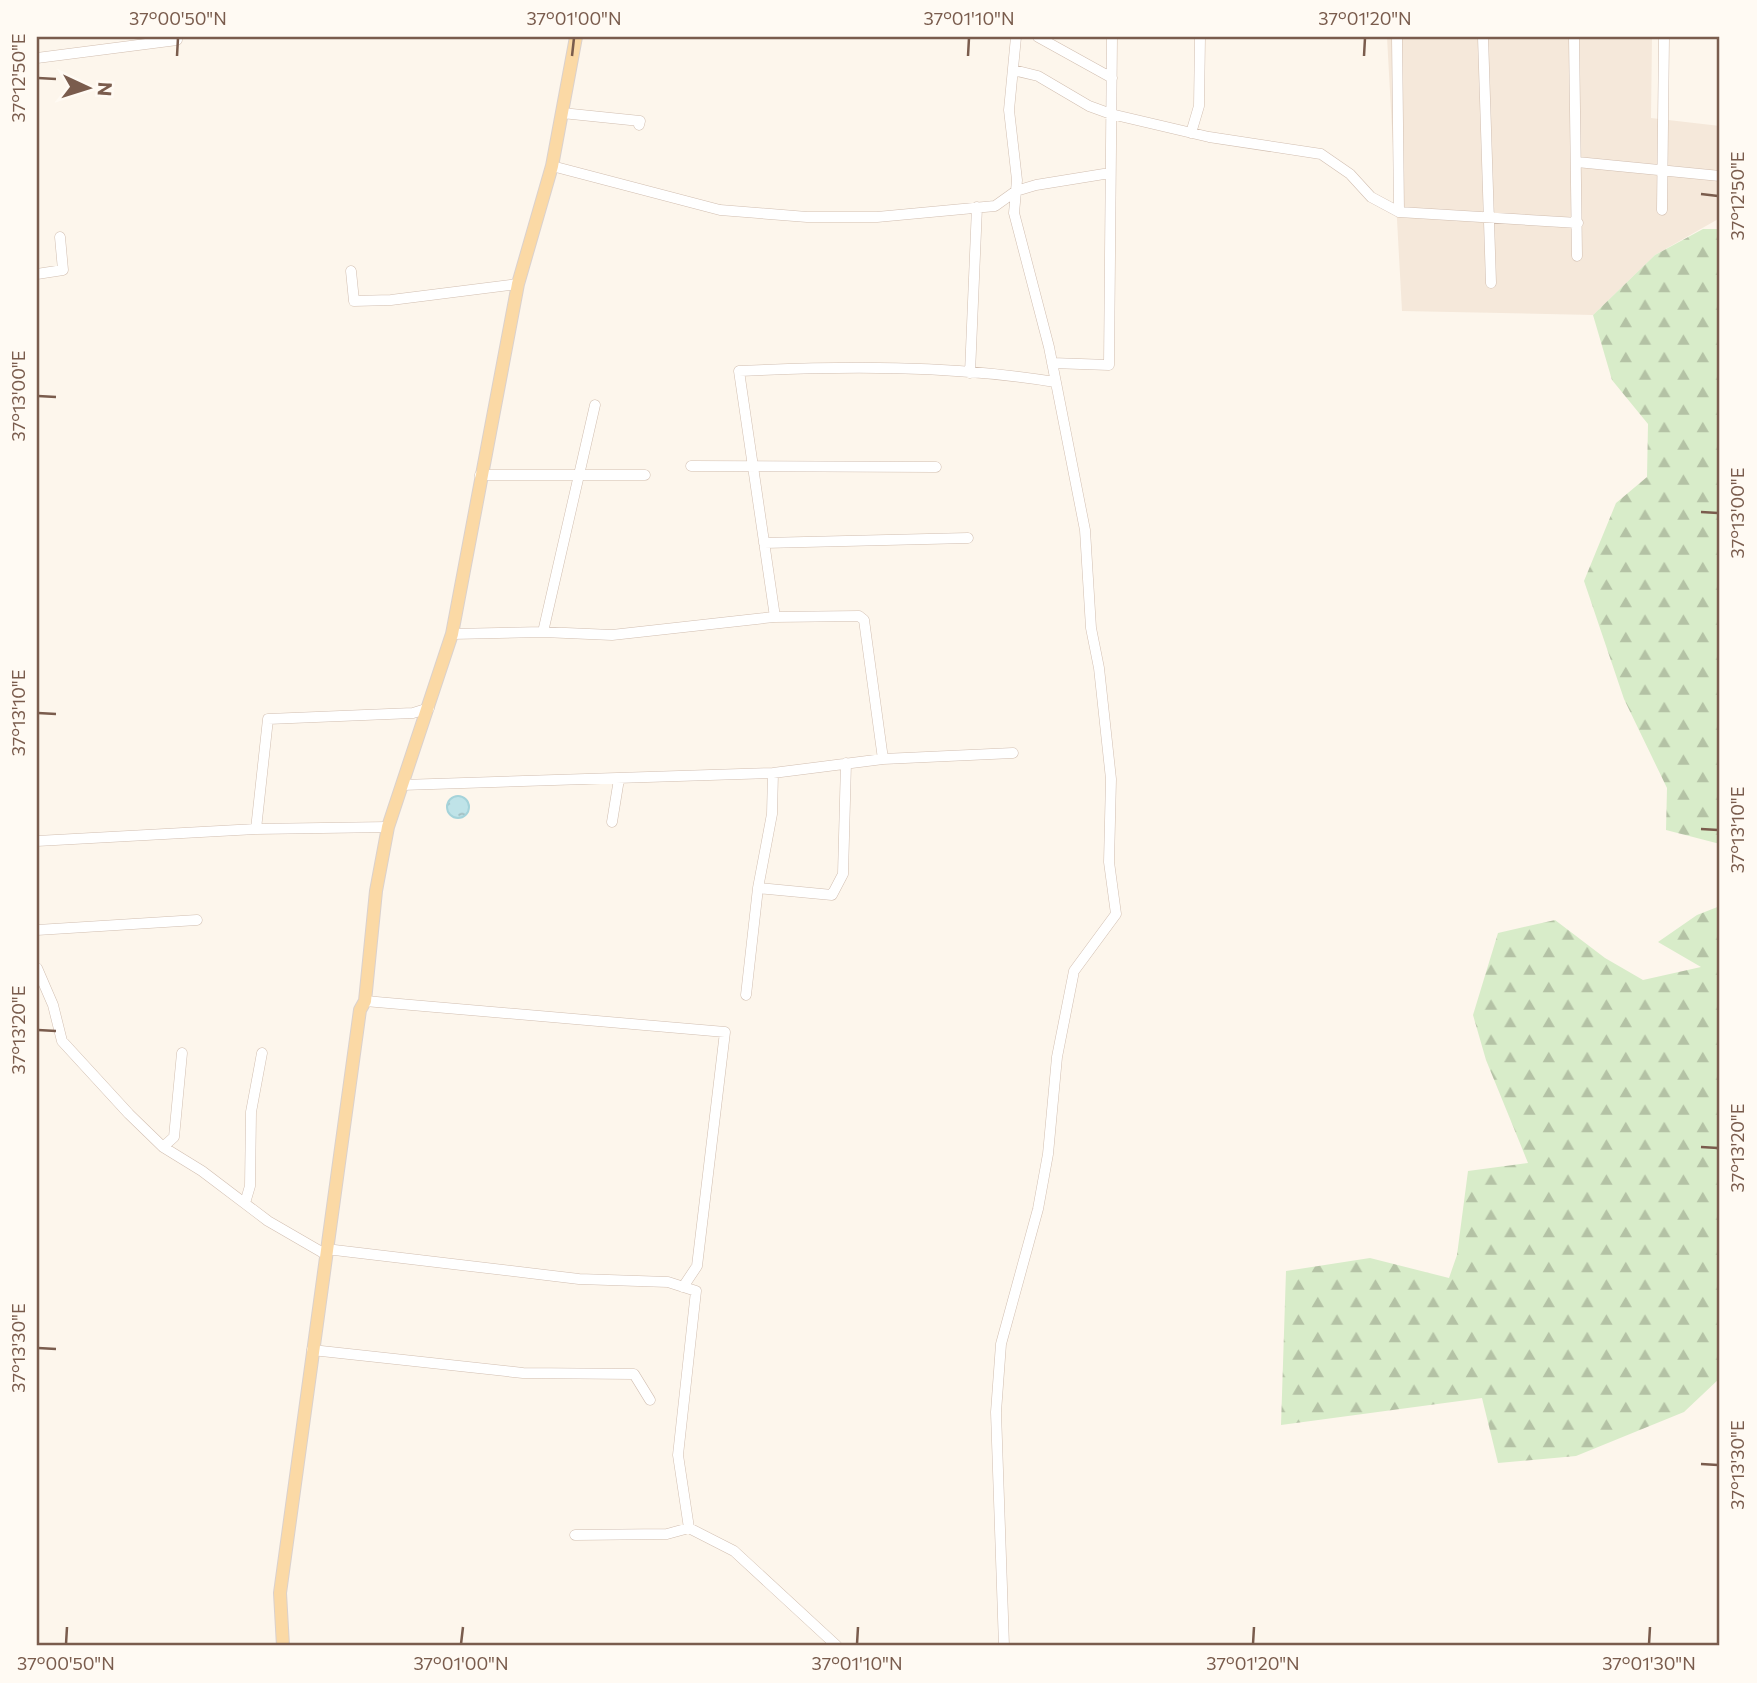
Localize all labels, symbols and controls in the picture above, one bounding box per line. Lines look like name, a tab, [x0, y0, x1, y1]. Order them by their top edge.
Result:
text: 37°00'50"N	[129, 7, 227, 29]
text: 37°01'00"N	[526, 7, 622, 29]
text: 37°01'10"N	[923, 7, 1015, 29]
text: 37°01'20"N	[1318, 7, 1412, 29]
text: 37°12'50"E	[7, 33, 29, 123]
north arrow	[52, 52, 122, 122]
text: N	[93, 81, 117, 97]
text: 37°12'50"E	[1726, 151, 1748, 241]
text: 37°13'00"E	[7, 351, 29, 441]
text: 37°13'00"E	[1726, 468, 1748, 558]
text: 37°13'10"E	[7, 670, 29, 756]
text: 37°13'10"E	[1726, 787, 1748, 873]
text: 37°13'20"E	[7, 986, 29, 1074]
text: 37°13'20"E	[1726, 1104, 1748, 1192]
text: 37°13'30"E	[7, 1303, 29, 1393]
text: 37°13'30"E	[1726, 1420, 1748, 1510]
text: 37°00'50"N	[17, 1652, 115, 1674]
text: 37°01'00"N	[413, 1652, 509, 1674]
text: 37°01'10"N	[811, 1652, 903, 1674]
text: 37°01'20"N	[1206, 1652, 1300, 1674]
text: 37°01'30"N	[1602, 1652, 1696, 1674]

